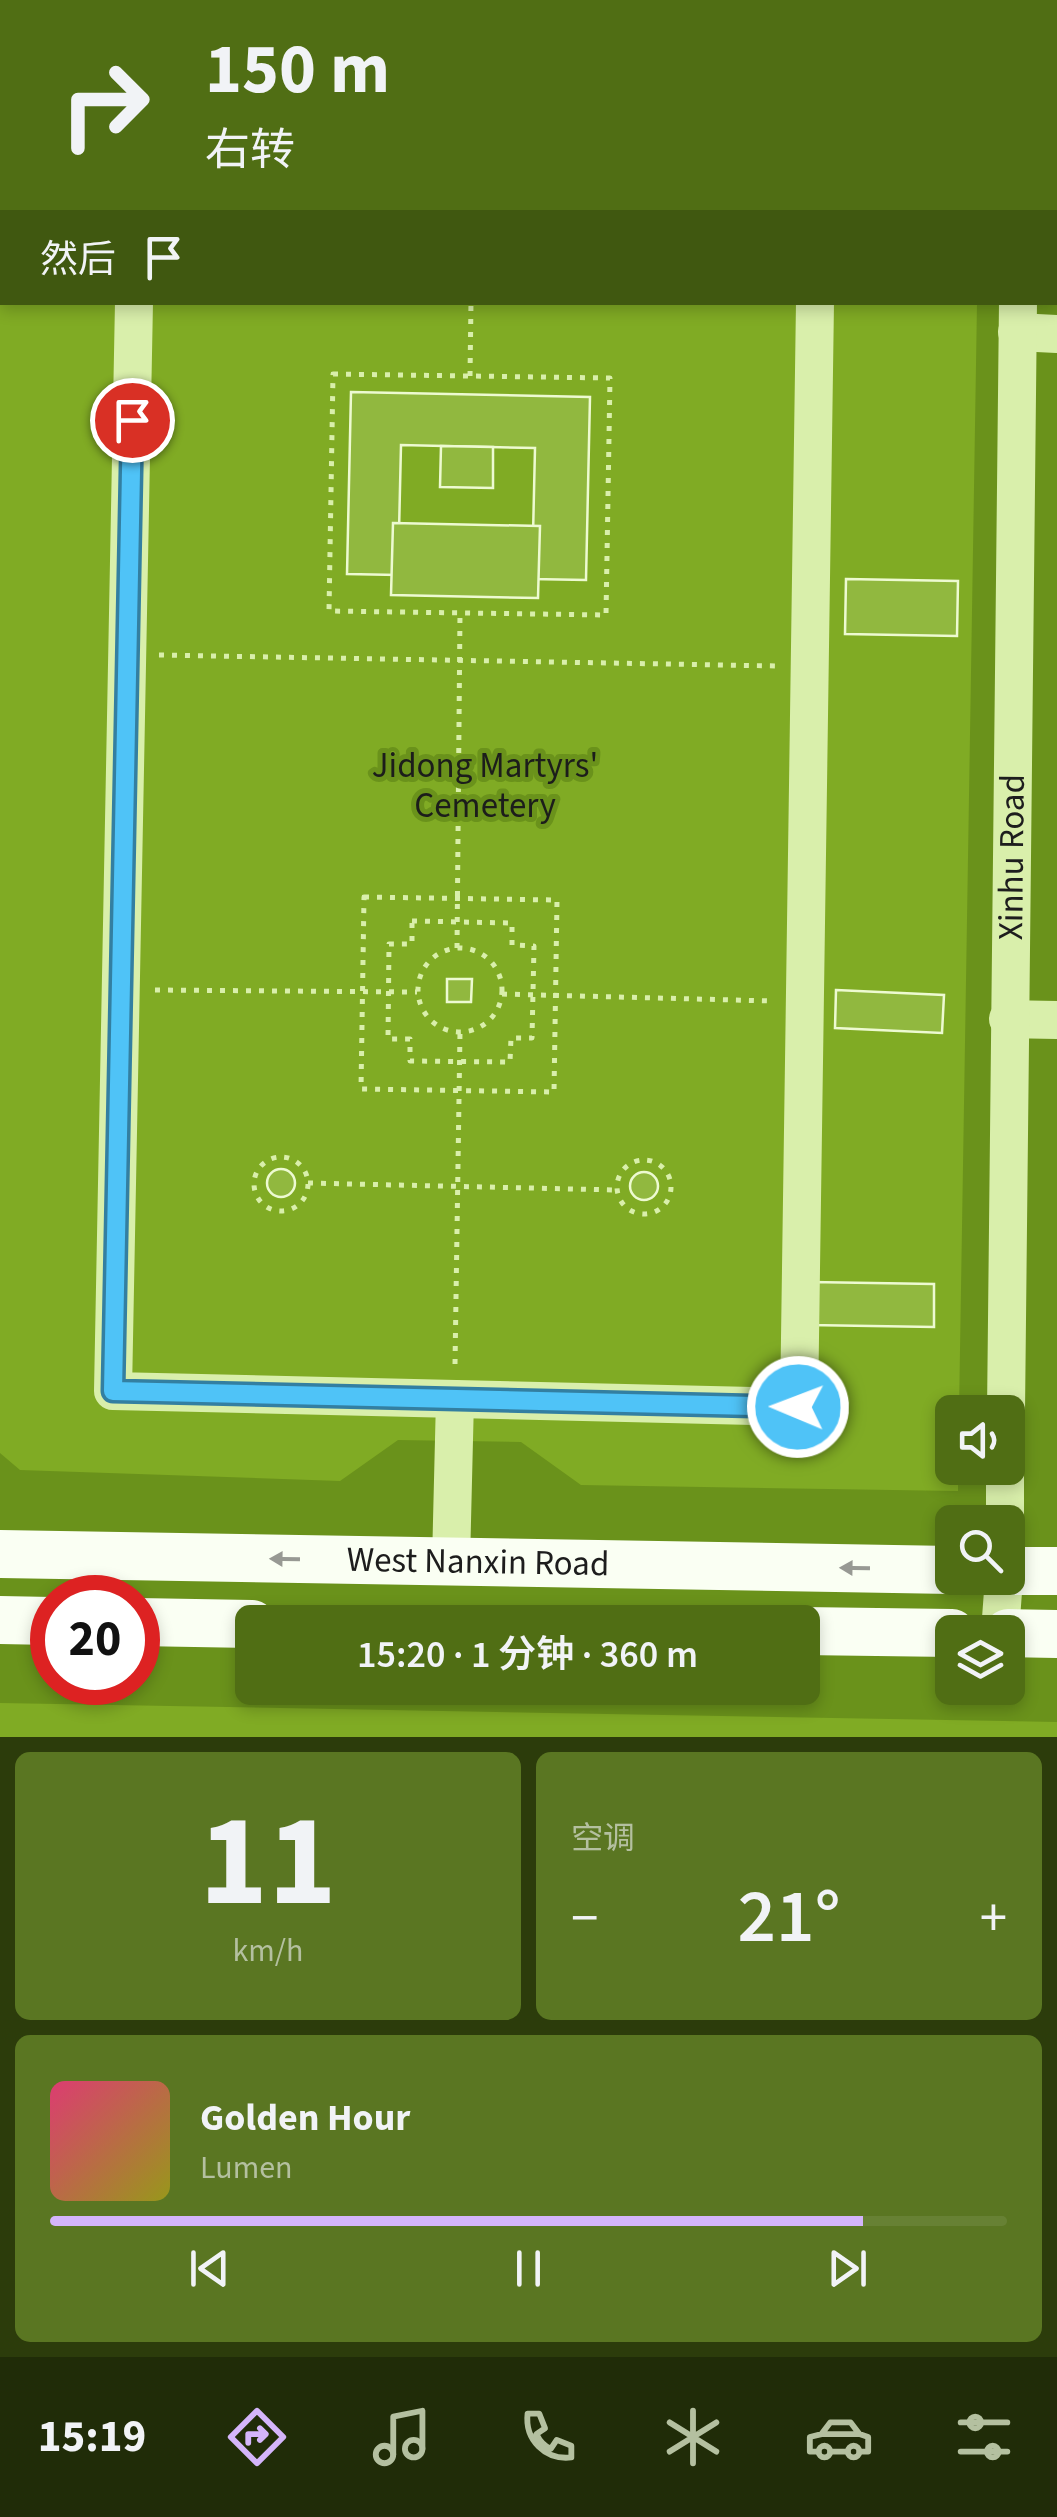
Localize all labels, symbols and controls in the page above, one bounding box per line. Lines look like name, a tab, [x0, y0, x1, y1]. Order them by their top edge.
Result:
text: 150 m	[205, 20, 390, 120]
icon: right	[40, 40, 170, 170]
text: 右转	[205, 119, 295, 183]
icon: arrive	[136, 230, 191, 285]
text: 然后	[40, 233, 116, 287]
pin	[90, 378, 175, 463]
icon: arrive	[105, 393, 160, 448]
park label: Jidong Martyrs' Cemetery	[372, 741, 598, 831]
street label: Xinhu Road	[986, 774, 1038, 940]
position arrow	[746, 1355, 850, 1459]
map controls	[935, 1395, 1025, 1705]
button: sound	[935, 1395, 1025, 1485]
button: search	[935, 1505, 1025, 1595]
street label: West Nanxin Road	[346, 1535, 610, 1589]
one-way arrow	[269, 1551, 301, 1567]
one-way arrow	[839, 1560, 871, 1576]
speed limit sign: 20	[30, 1575, 160, 1705]
button: layers	[935, 1615, 1025, 1705]
text: 15:20 · 1 分钟 · 360 m	[357, 1628, 698, 1682]
text: 11	[199, 1770, 337, 1955]
text: 空调	[571, 1816, 635, 1862]
text: 21°	[737, 1864, 841, 1971]
text: −	[571, 1880, 598, 1958]
text: +	[980, 1880, 1007, 1958]
text: km/h	[233, 1928, 303, 1974]
text: Golden Hour	[200, 2091, 410, 2145]
text: Lumen	[200, 2145, 293, 2191]
icon: previous	[182, 2241, 237, 2296]
icon: pause	[501, 2241, 556, 2296]
icon: next	[820, 2241, 875, 2296]
icon: directions	[222, 2402, 292, 2472]
icon: music	[367, 2402, 437, 2472]
icon: phone	[513, 2402, 583, 2472]
icon: climate	[658, 2402, 728, 2472]
icon: car	[804, 2402, 874, 2472]
icon: filters	[949, 2402, 1019, 2472]
text: 15:19	[38, 2405, 146, 2469]

